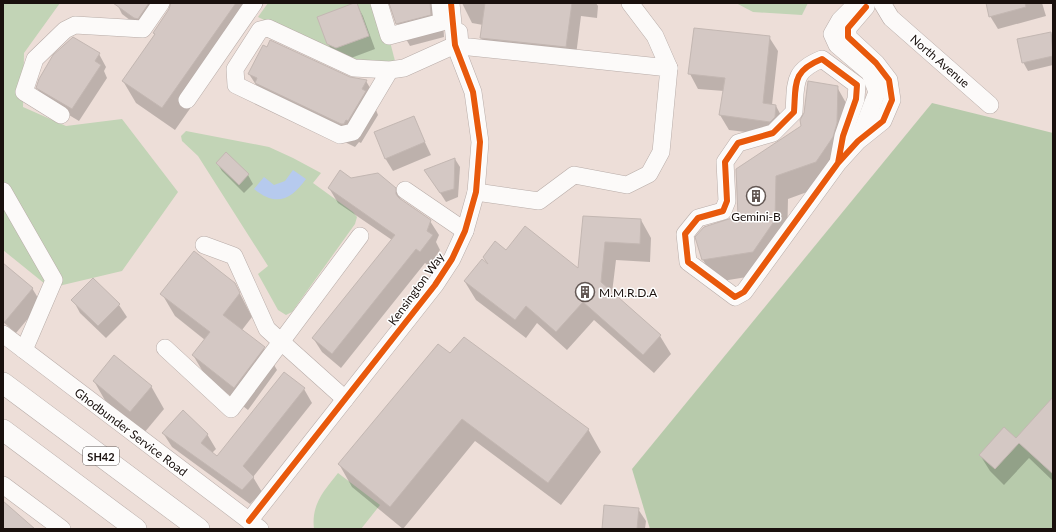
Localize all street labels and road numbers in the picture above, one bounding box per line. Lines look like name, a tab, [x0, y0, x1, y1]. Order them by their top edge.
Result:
street label: North Avenue	[907, 31, 973, 91]
street label: Kensington Way	[385, 249, 448, 328]
street label: Ghodbunder Service Road	[72, 385, 190, 479]
road number: SH42	[83, 447, 119, 465]

